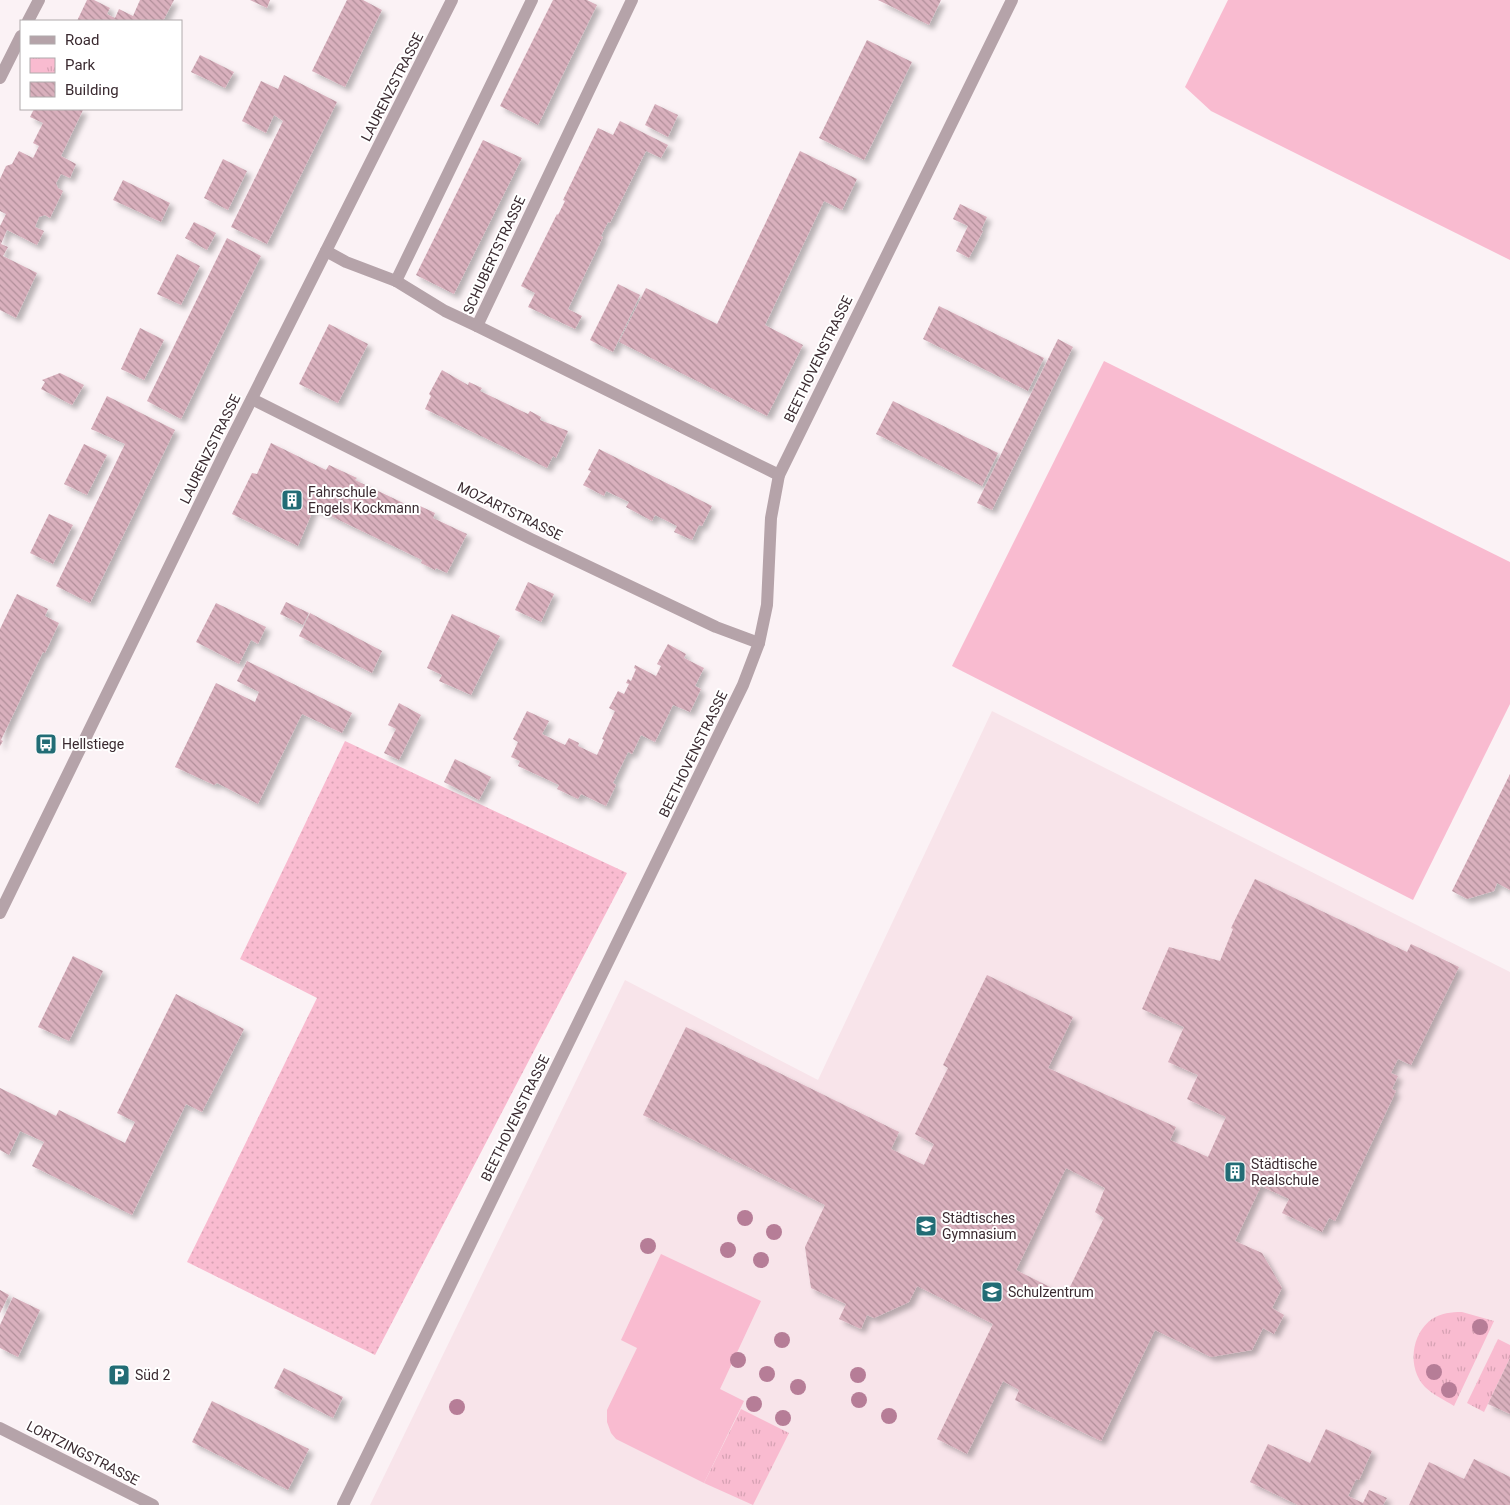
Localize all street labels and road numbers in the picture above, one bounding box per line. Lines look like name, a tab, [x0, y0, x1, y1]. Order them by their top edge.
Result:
street label: LAURENZSTRASSE	[358, 30, 426, 144]
street label: SCHUBERTSTRASSE	[460, 193, 528, 317]
street label: BEETHOVENSTRASSE	[780, 293, 856, 425]
street label: LAURENZSTRASSE	[177, 392, 243, 506]
street label: MOZARTSTRASSE	[455, 479, 565, 543]
street label: BEETHOVENSTRASSE	[655, 688, 731, 820]
street label: BEETHOVENSTRASSE	[477, 1052, 553, 1184]
street label: LORTZINGSTRASSE	[24, 1418, 142, 1488]

